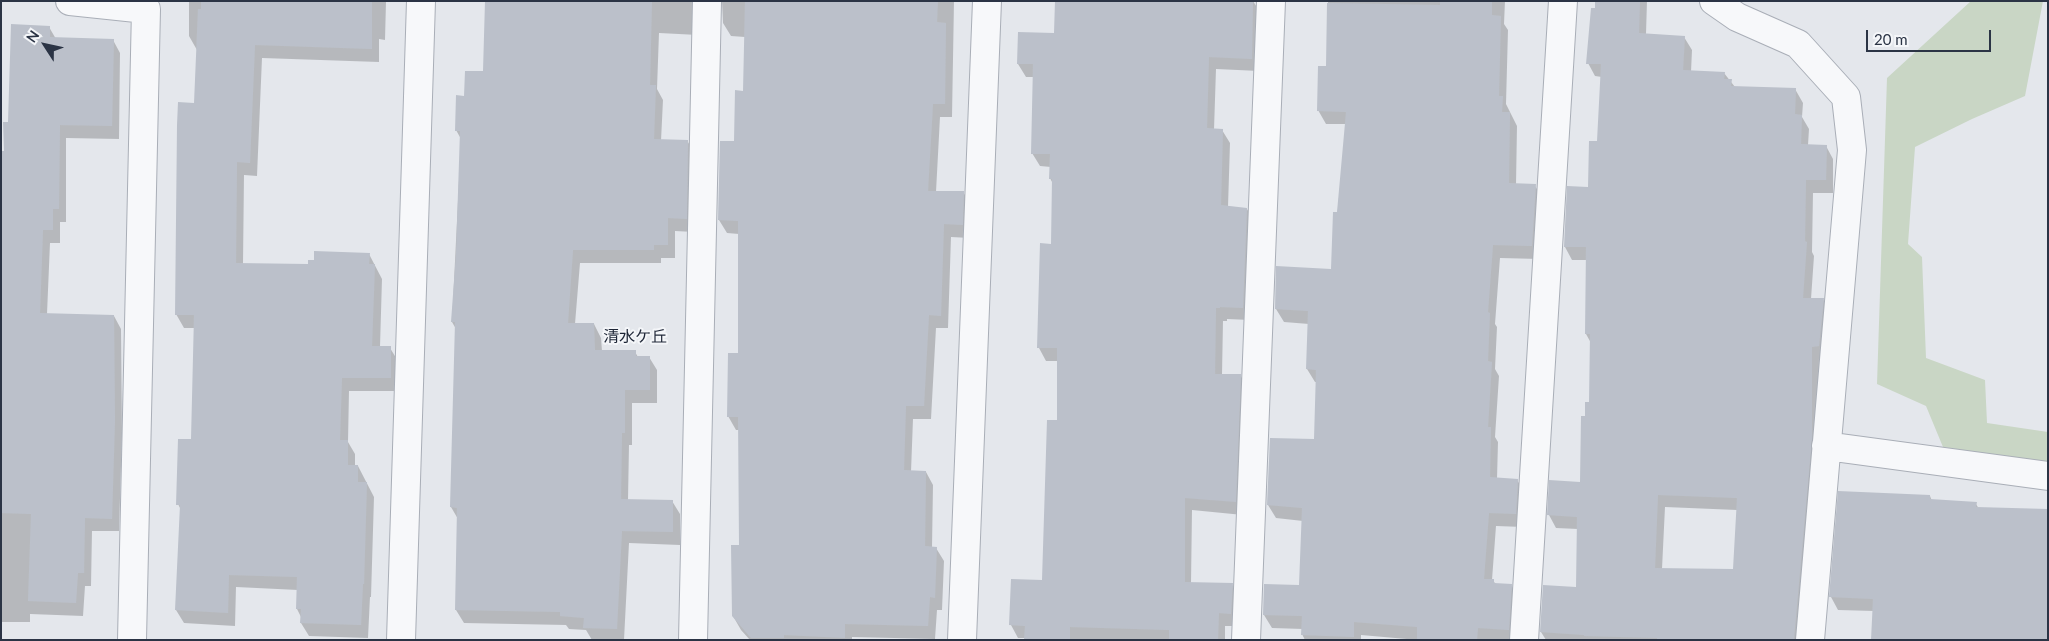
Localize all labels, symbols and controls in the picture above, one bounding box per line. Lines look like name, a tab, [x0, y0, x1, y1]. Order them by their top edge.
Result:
north arrow	[20, 20, 70, 70]
scale bar	[1869, 20, 1994, 52]
text: N	[22, 27, 42, 45]
text: 20 m	[1874, 30, 1908, 48]
district label: 清水ケ丘	[603, 327, 667, 347]

